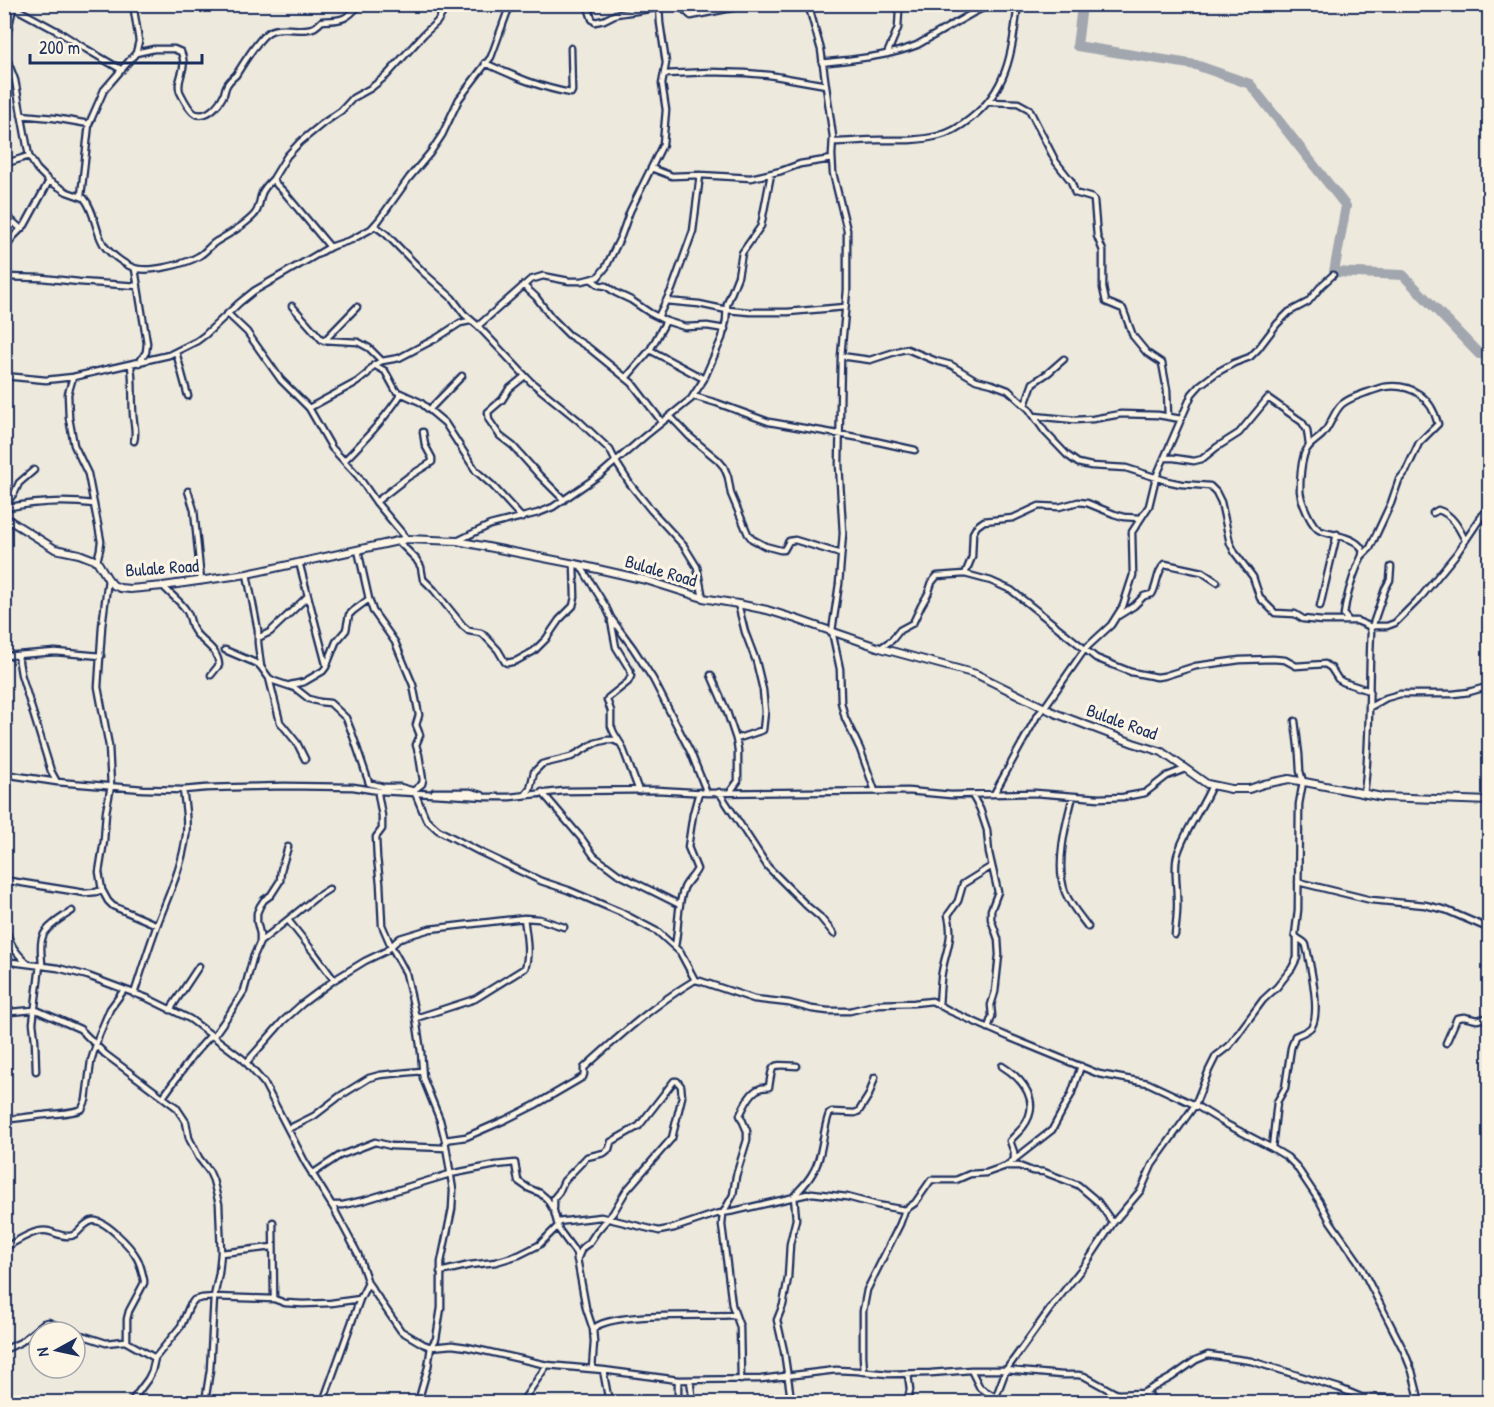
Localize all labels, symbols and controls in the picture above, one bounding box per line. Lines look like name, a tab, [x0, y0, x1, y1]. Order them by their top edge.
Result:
scale bar	[30, 27, 202, 65]
text: 200 m	[39, 35, 80, 60]
street label: Bulale Road	[622, 548, 700, 593]
street label: Bulale Road	[124, 552, 200, 583]
street label: Bulale Road	[1083, 697, 1161, 746]
north arrow	[27, 1320, 87, 1380]
text: N	[31, 1346, 54, 1358]

